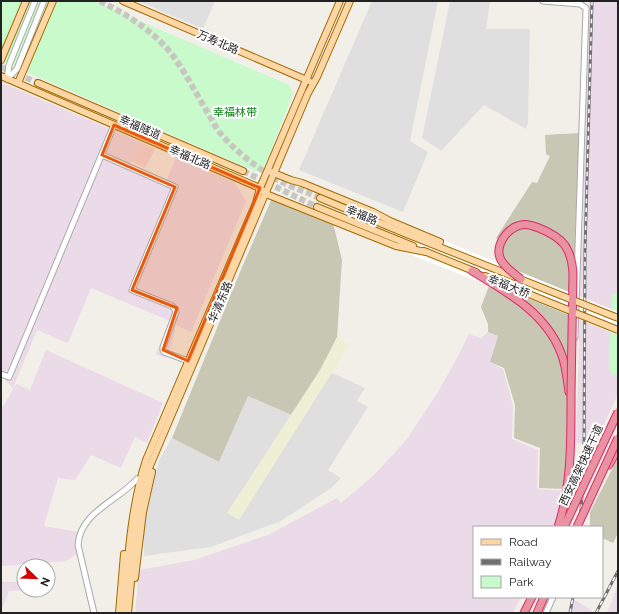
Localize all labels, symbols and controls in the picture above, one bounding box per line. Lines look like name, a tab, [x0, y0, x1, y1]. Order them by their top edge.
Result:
street label: 万寿北路	[195, 28, 241, 57]
park label: 幸福林带	[213, 106, 257, 119]
street label: 幸福隧道	[117, 113, 163, 142]
street label: 幸福北路	[167, 143, 213, 172]
street label: 幸福路	[344, 203, 380, 228]
street label: 幸福大桥	[486, 272, 532, 301]
street label: 华清东路	[206, 279, 235, 325]
street label: 西安高架快速干道	[557, 423, 606, 508]
legend	[473, 526, 603, 598]
text: Road	[509, 535, 538, 549]
text: Railway	[509, 555, 552, 569]
north arrow	[16, 558, 56, 598]
text: N	[37, 575, 52, 588]
text: Park	[509, 575, 534, 589]

